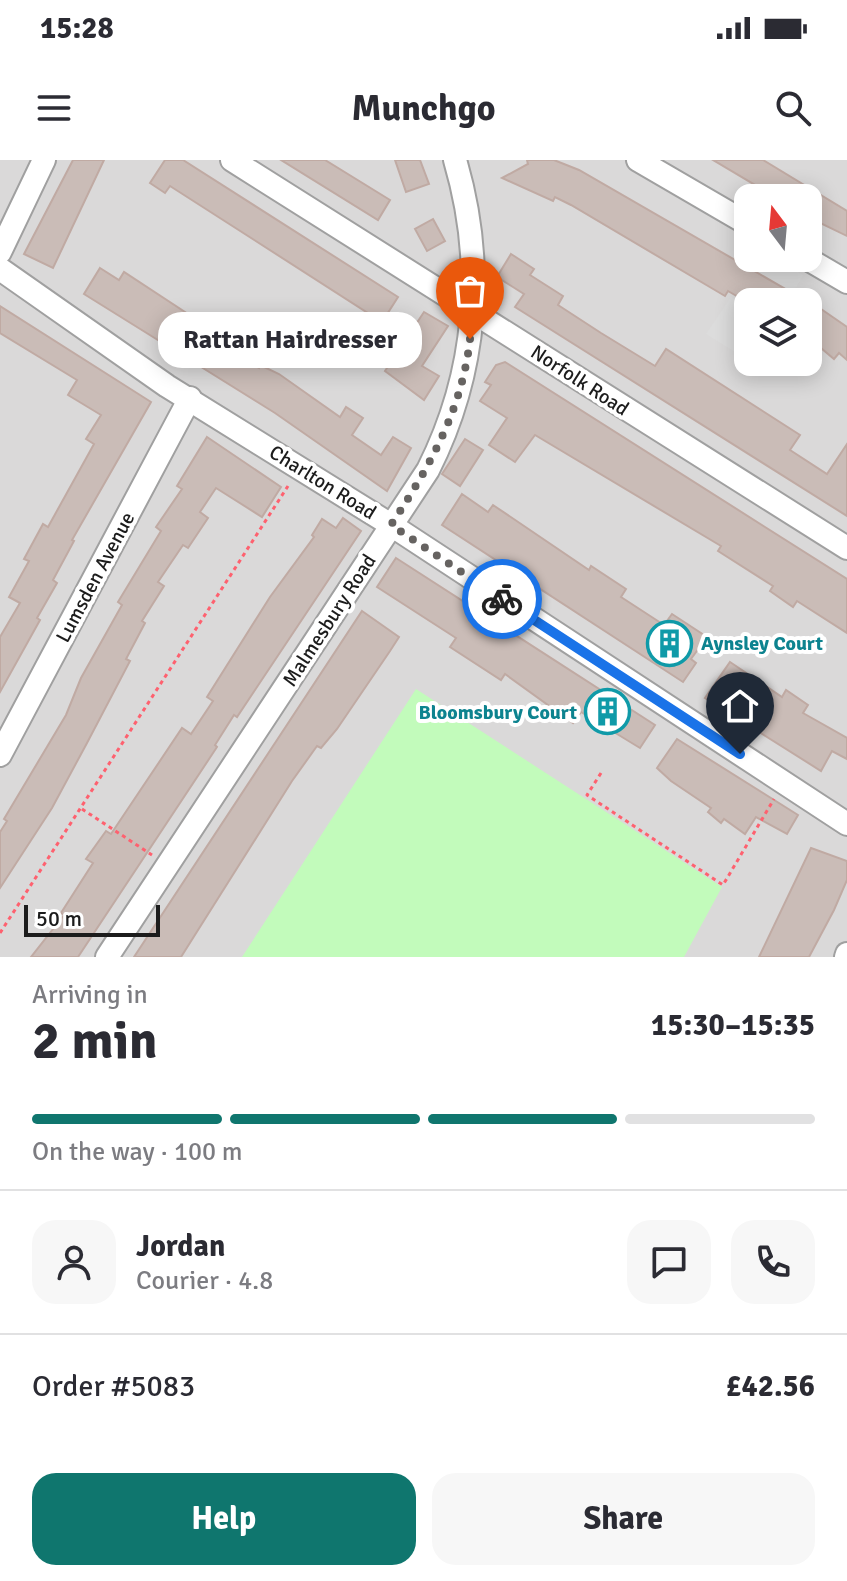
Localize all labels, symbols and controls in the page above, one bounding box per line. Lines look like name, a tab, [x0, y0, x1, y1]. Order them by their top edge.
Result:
text: 15:28	[40, 10, 114, 47]
icon: menu	[32, 86, 76, 130]
text: Munchgo	[351, 86, 496, 131]
icon: search	[771, 86, 815, 130]
north arrow	[734, 184, 822, 272]
map controls	[734, 184, 822, 376]
pin	[436, 257, 504, 339]
icon: bag	[448, 269, 492, 313]
button: layers	[734, 288, 822, 376]
callout: Rattan Hairdresser	[158, 311, 422, 367]
text: Rattan Hairdresser	[183, 324, 397, 356]
street label: Norfolk Road	[526, 339, 633, 421]
street label: Charlton Road	[265, 440, 381, 525]
street label: Lumsden Avenue	[51, 508, 140, 647]
street label: Malmesbury Road	[277, 549, 382, 691]
courier	[462, 559, 542, 639]
icon: bike	[480, 577, 524, 621]
building icon: Aynsley Court	[646, 619, 694, 667]
place label: Aynsley Court	[701, 631, 824, 656]
pin	[706, 672, 774, 754]
icon: home	[718, 684, 762, 728]
building icon: Bloomsbury Court	[584, 688, 632, 736]
place label: Bloomsbury Court	[418, 700, 578, 725]
scale bar	[24, 901, 160, 937]
text: 50 m	[36, 905, 82, 932]
text: Arriving in	[32, 979, 148, 1011]
text: 15:30–15:35	[651, 1007, 815, 1044]
text: 2 min	[32, 1009, 158, 1073]
text: On the way · 100 m	[32, 1136, 242, 1168]
button: person	[32, 1220, 116, 1304]
button: chat	[627, 1220, 711, 1304]
button: phone	[731, 1220, 815, 1304]
text: Jordan	[136, 1228, 225, 1265]
text: Courier · 4.8	[136, 1265, 273, 1297]
text: Order #5083	[32, 1368, 195, 1405]
text: £42.56	[725, 1368, 815, 1405]
button: Help	[32, 1473, 416, 1565]
button: Share	[432, 1473, 815, 1565]

